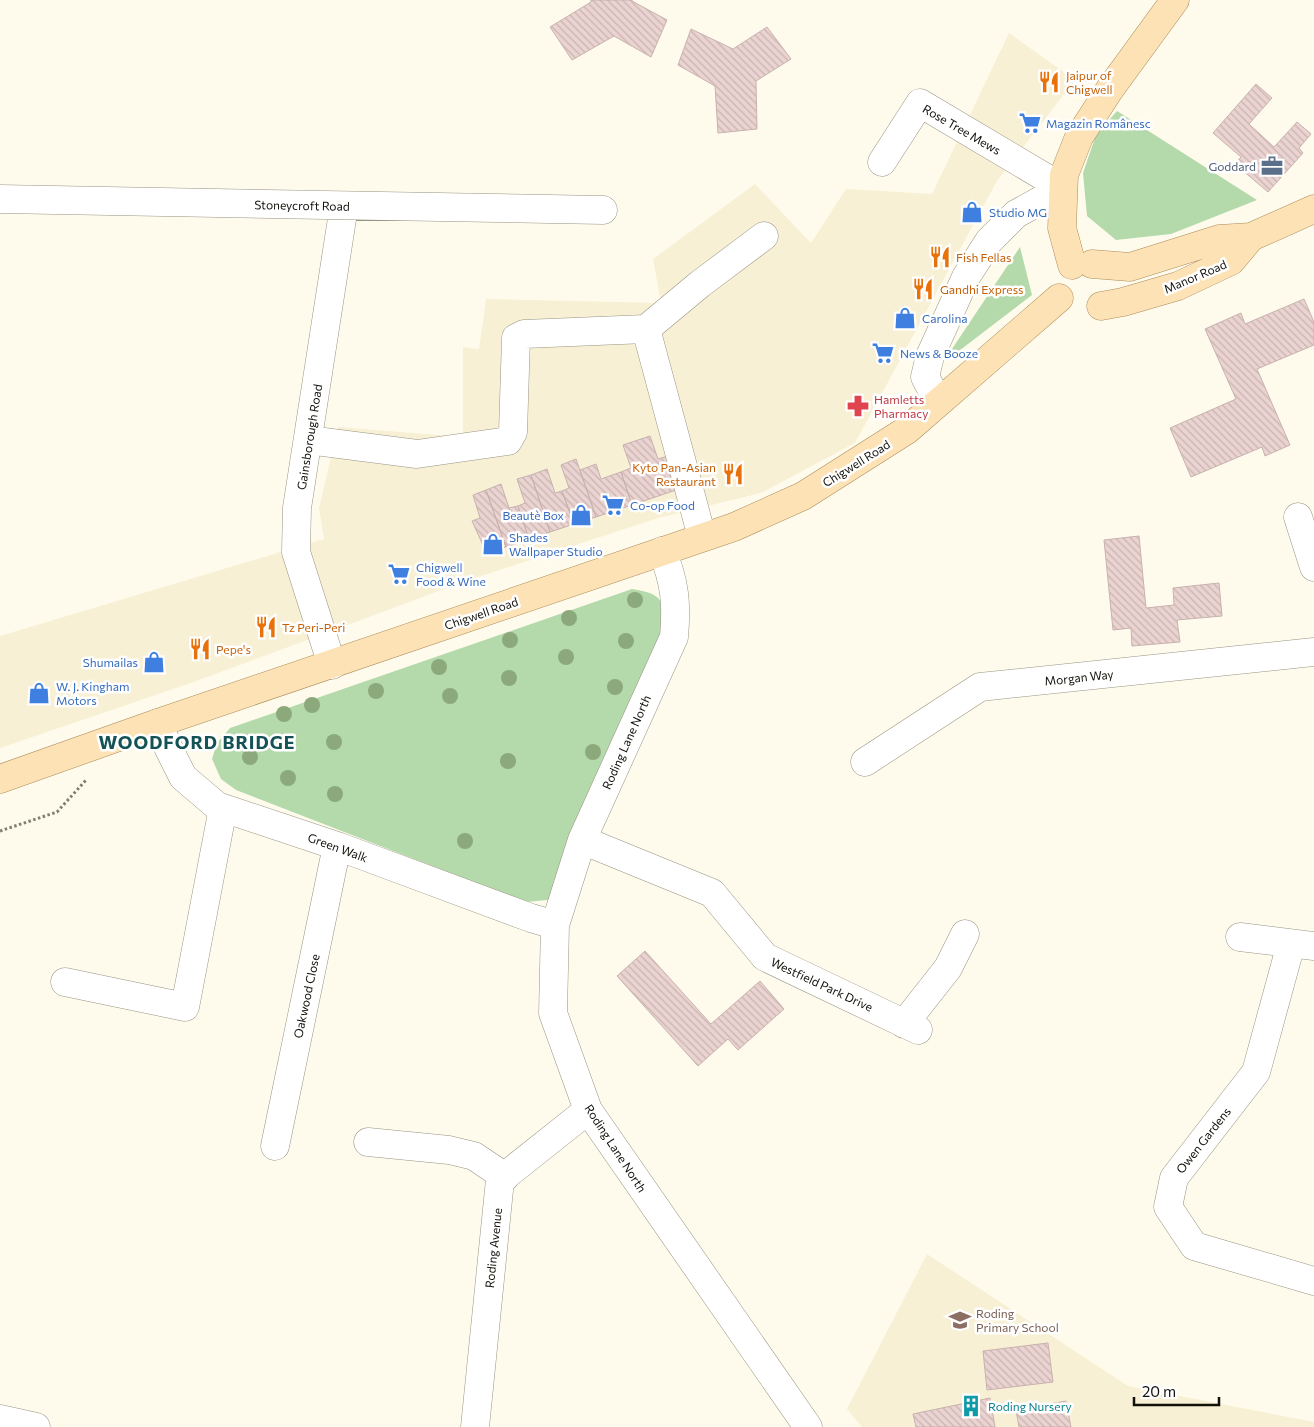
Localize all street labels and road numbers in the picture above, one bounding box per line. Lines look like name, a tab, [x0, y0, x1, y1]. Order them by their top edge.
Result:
street label: Rose Tree Mews	[921, 101, 1003, 157]
street label: Stoneycroft Road	[254, 197, 350, 213]
street label: Manor Road	[1162, 256, 1229, 295]
street label: Gainsborough Road	[294, 383, 324, 491]
street label: Chigwell Road	[820, 437, 892, 489]
street label: Chigwell Road	[442, 594, 520, 632]
street label: Morgan Way	[1044, 666, 1114, 688]
street label: Roding Lane North	[599, 693, 653, 791]
street label: Green Walk	[306, 830, 370, 864]
street label: Oakwood Close	[290, 953, 322, 1039]
street label: Westfield Park Drive	[769, 954, 875, 1014]
street label: Roding Lane North	[582, 1101, 650, 1195]
street label: Owen Gardens	[1173, 1104, 1233, 1176]
street label: Roding Avenue	[482, 1207, 504, 1289]

